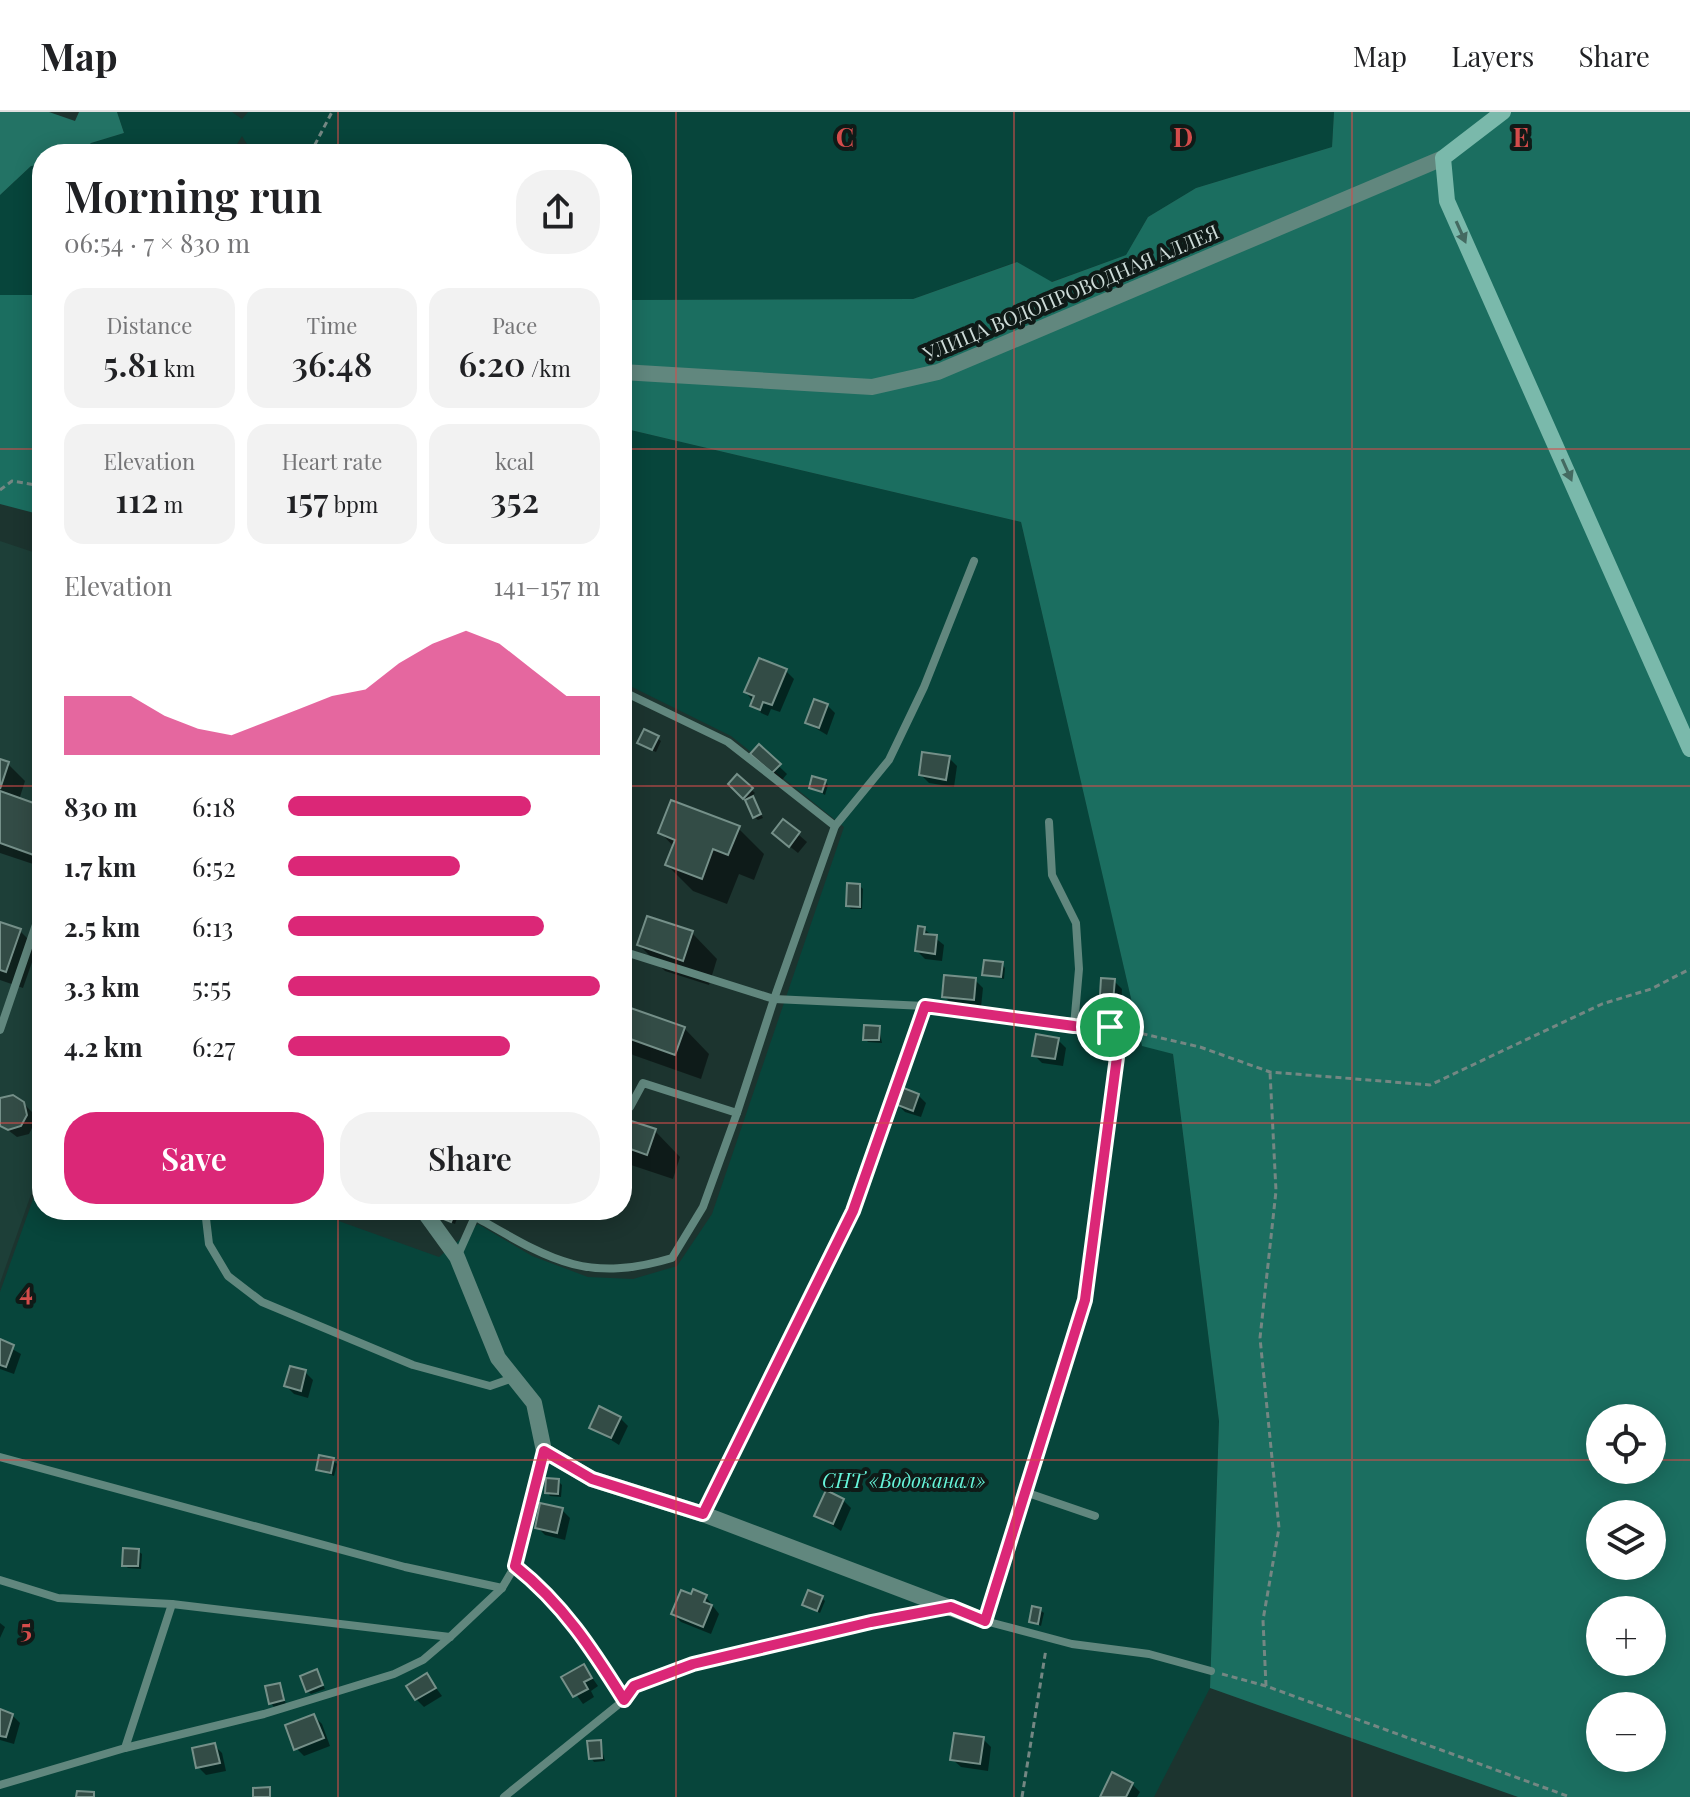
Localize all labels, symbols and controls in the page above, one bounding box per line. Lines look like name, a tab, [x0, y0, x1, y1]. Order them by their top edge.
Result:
text: Map	[40, 30, 117, 81]
text: Map	[1353, 37, 1407, 74]
text: Layers	[1451, 37, 1534, 74]
text: Share	[1578, 37, 1650, 74]
text: C	[836, 119, 854, 154]
text: D	[1173, 119, 1193, 154]
text: E	[1513, 119, 1529, 154]
text: Morning run	[64, 165, 322, 224]
button: share	[516, 170, 600, 254]
street label: УЛИЦА ВОДОПРОВОДНАЯ АЛЛЕЯ	[917, 217, 1223, 367]
one-way arrow	[1455, 221, 1468, 244]
text: 06:54 · 7 × 830 m	[64, 225, 250, 260]
text: Distance	[106, 310, 192, 340]
text: Time	[307, 310, 357, 340]
text: Pace	[492, 310, 537, 340]
text: 5.81	[103, 340, 159, 386]
text: 36:48	[292, 340, 372, 386]
text: 6:20	[459, 340, 525, 386]
text: km	[159, 353, 195, 383]
text: /km	[525, 353, 571, 383]
text: Elevation	[104, 446, 195, 476]
text: Heart rate	[282, 446, 382, 476]
text: kcal	[495, 446, 534, 476]
one-way arrow	[1560, 458, 1573, 482]
text: 112	[115, 476, 158, 522]
text: 157	[286, 476, 328, 522]
text: 352	[490, 476, 539, 522]
text: m	[158, 489, 183, 519]
text: bpm	[328, 489, 378, 519]
text: Elevation	[64, 568, 172, 603]
text: 141–157 m	[494, 568, 600, 603]
text: 830 m	[64, 789, 137, 824]
text: 6:18	[192, 789, 236, 824]
text: 1.7 km	[64, 849, 136, 884]
text: 6:52	[192, 849, 236, 884]
text: 2.5 km	[64, 909, 140, 944]
text: 6:13	[192, 909, 233, 944]
text: 3.3 km	[64, 969, 140, 1004]
text: 5:55	[192, 969, 231, 1004]
pin	[1076, 993, 1144, 1061]
icon: arrive	[1088, 1005, 1132, 1049]
text: 4.2 km	[64, 1029, 143, 1064]
text: 6:27	[192, 1029, 235, 1064]
button: Save	[64, 1112, 324, 1204]
button: Share	[340, 1112, 600, 1204]
text: 4	[19, 1273, 33, 1308]
map controls	[1586, 1404, 1666, 1772]
button: locate	[1586, 1404, 1666, 1484]
park label: СНТ «Водоканал»	[822, 1466, 986, 1493]
button: layers	[1586, 1500, 1666, 1580]
button: +	[1586, 1596, 1666, 1676]
text: 5	[20, 1610, 32, 1645]
button: −	[1586, 1692, 1666, 1772]

